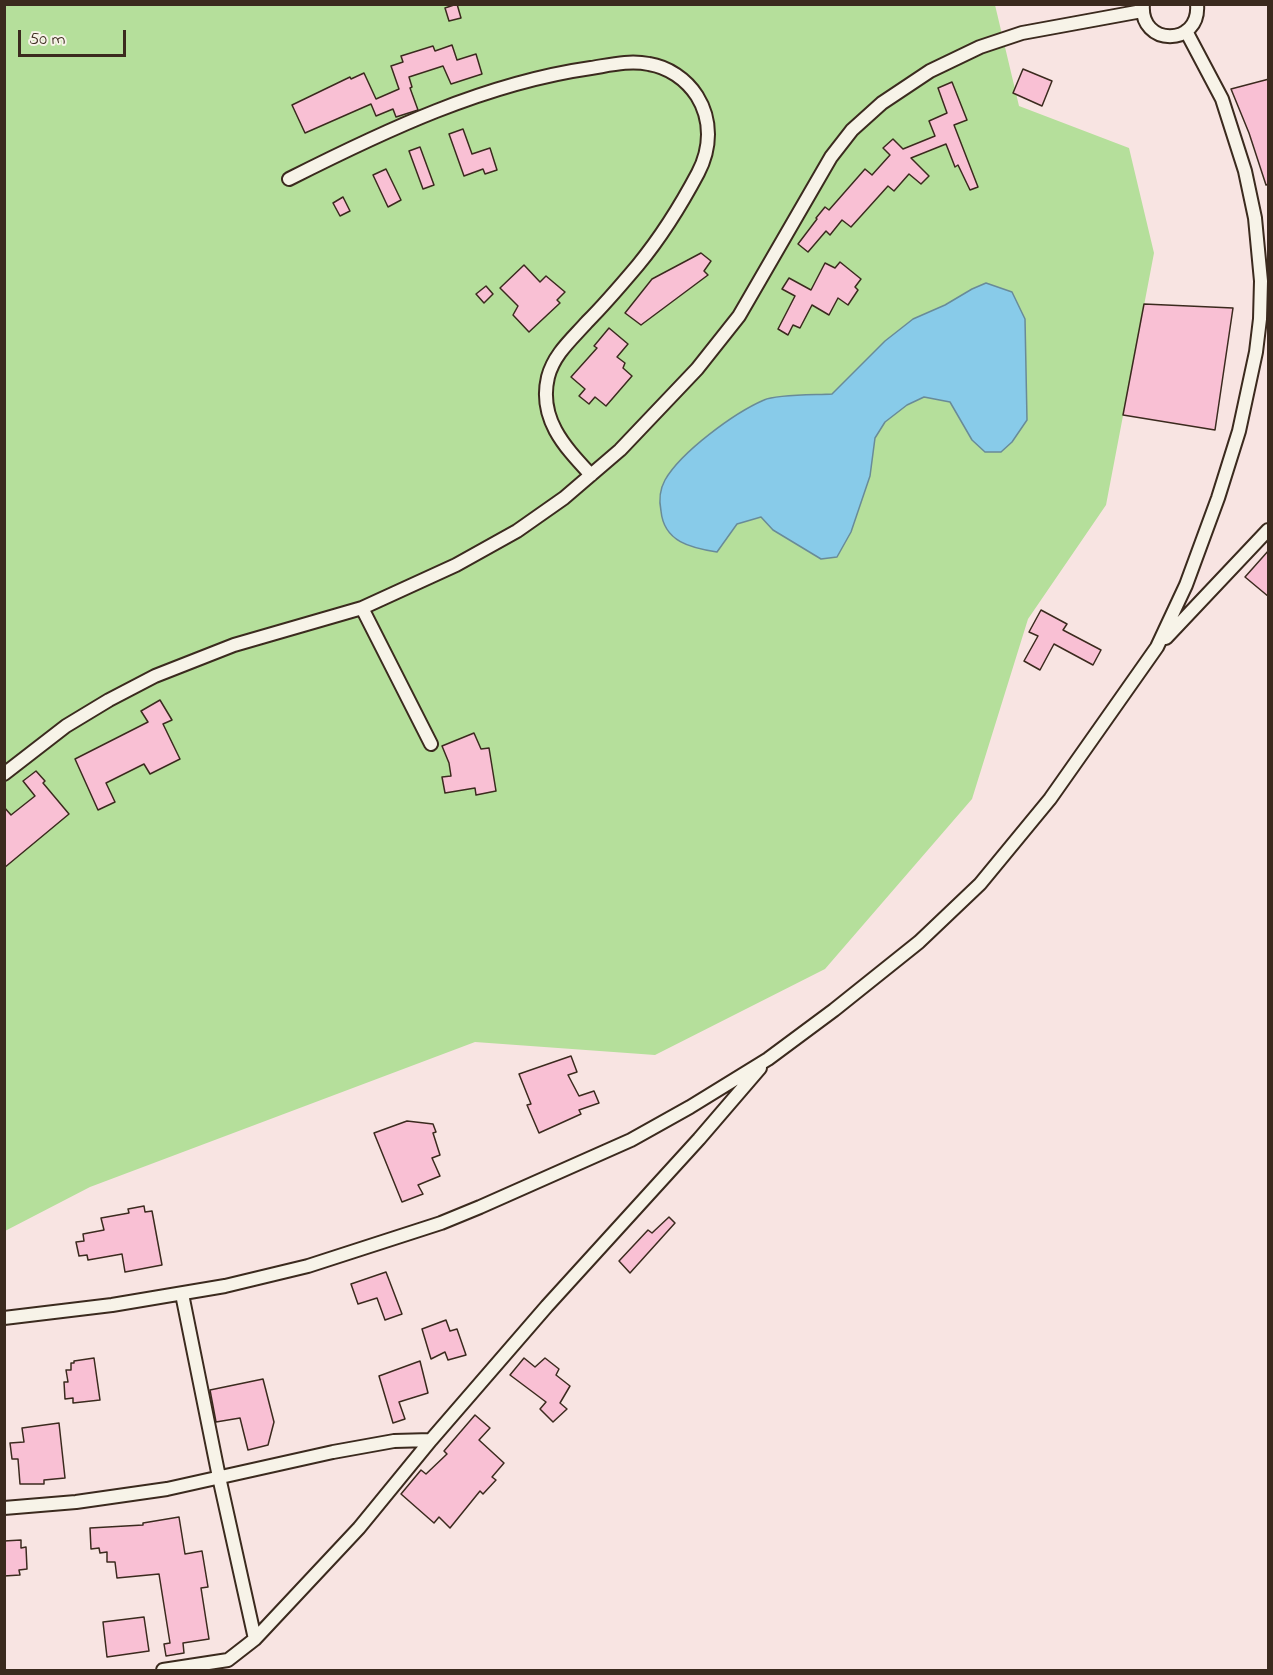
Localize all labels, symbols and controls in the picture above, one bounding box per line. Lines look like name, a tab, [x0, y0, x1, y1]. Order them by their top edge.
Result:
scale bar	[21, 18, 129, 56]
text: 50 m	[29, 27, 66, 53]

